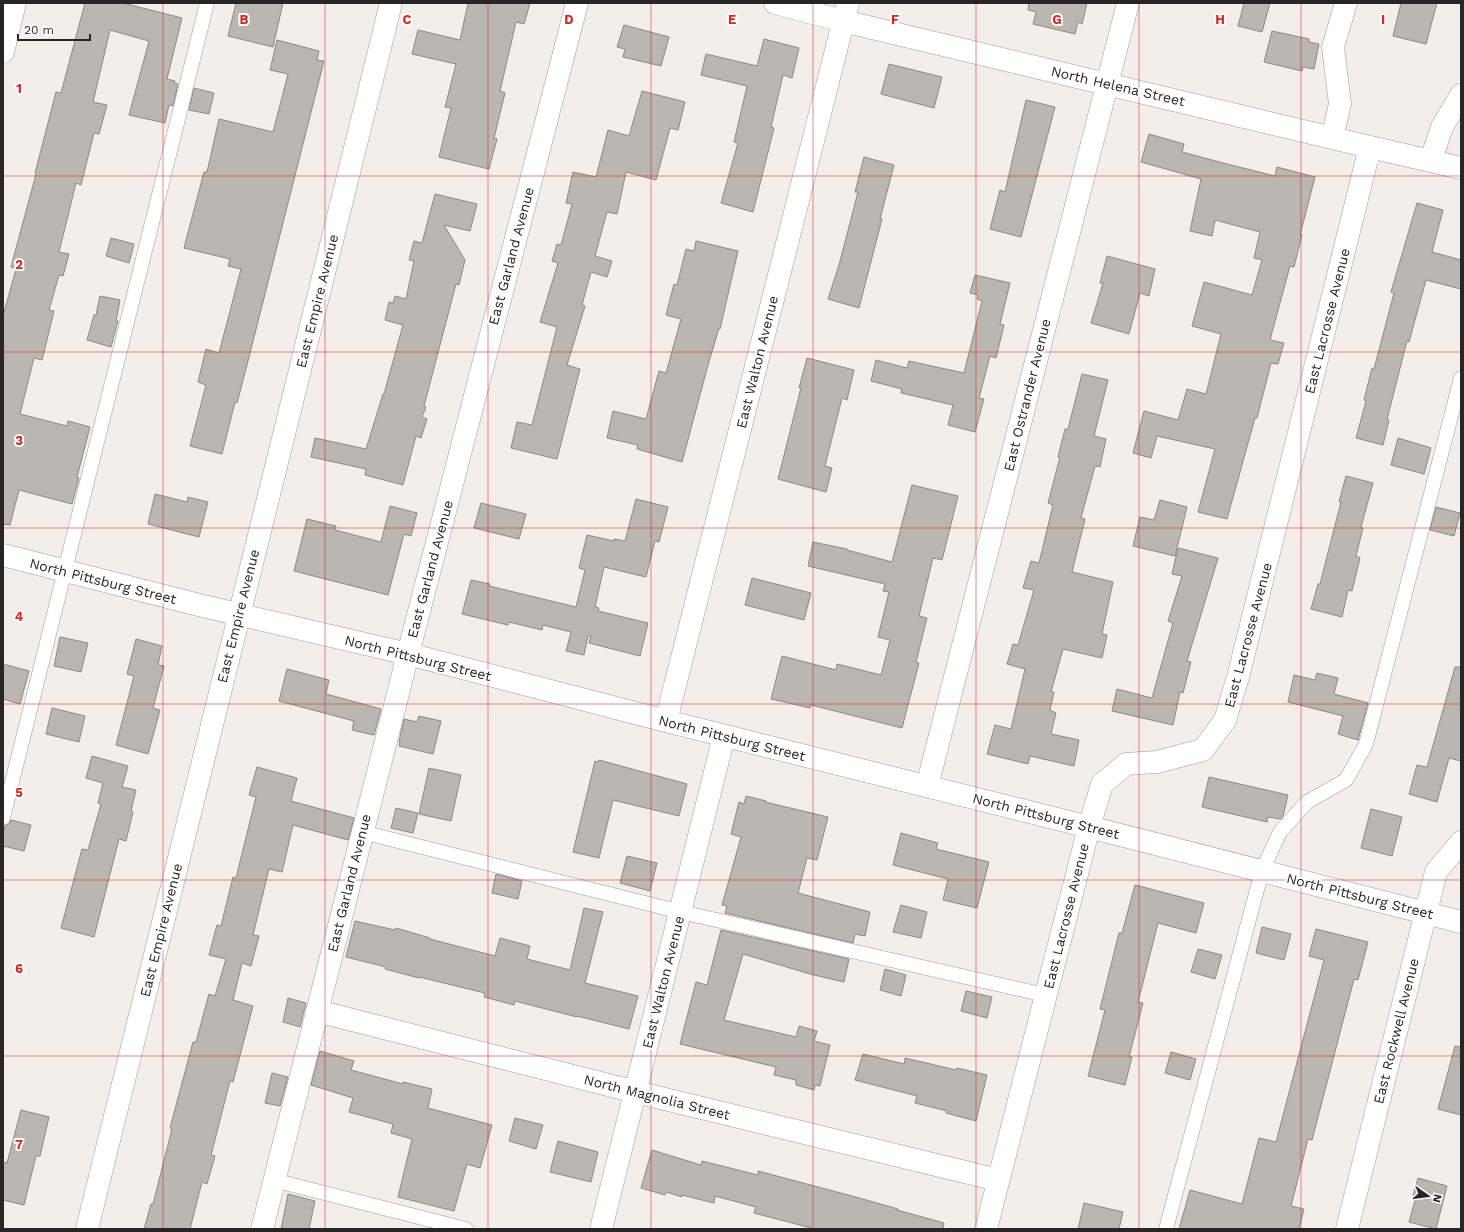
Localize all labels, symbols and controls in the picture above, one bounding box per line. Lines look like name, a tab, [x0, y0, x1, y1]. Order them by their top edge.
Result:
text: B	[240, 12, 249, 27]
text: C	[403, 12, 412, 27]
text: D	[564, 12, 574, 27]
text: E	[728, 12, 736, 27]
text: F	[891, 12, 899, 27]
text: G	[1052, 12, 1062, 27]
text: H	[1215, 12, 1225, 27]
text: I	[1381, 12, 1385, 27]
scale bar	[18, 16, 90, 42]
text: 20 m	[24, 23, 54, 37]
street label: North Helena Street	[1049, 63, 1187, 109]
text: 1	[16, 81, 22, 96]
street label: East Garland Avenue	[485, 185, 537, 327]
street label: East Empire Avenue	[293, 233, 341, 369]
street label: East Lacrosse Avenue	[1301, 247, 1353, 395]
text: 2	[15, 257, 23, 272]
street label: East Walton Avenue	[733, 294, 781, 430]
street label: East Ostrander Avenue	[1000, 317, 1054, 473]
text: 3	[15, 433, 23, 448]
street label: East Garland Avenue	[404, 498, 456, 640]
street label: East Empire Avenue	[214, 548, 262, 684]
street label: North Pittsburg Street	[28, 555, 178, 607]
street label: East Lacrosse Avenue	[1221, 561, 1275, 709]
text: 4	[15, 609, 24, 624]
street label: North Pittsburg Street	[343, 632, 493, 684]
street label: North Pittsburg Street	[657, 712, 807, 764]
text: 5	[15, 785, 23, 800]
street label: North Pittsburg Street	[971, 790, 1121, 842]
street label: East Garland Avenue	[324, 812, 374, 954]
street label: East Lacrosse Avenue	[1040, 842, 1092, 990]
street label: East Empire Avenue	[137, 862, 185, 998]
street label: North Pittsburg Street	[1285, 870, 1435, 922]
street label: East Walton Avenue	[639, 914, 687, 1050]
street label: East Rockwell Avenue	[1370, 957, 1422, 1105]
text: 6	[15, 961, 23, 976]
street label: North Magnolia Street	[582, 1071, 732, 1123]
text: 7	[15, 1137, 23, 1152]
north arrow	[1408, 1176, 1448, 1216]
text: N	[1430, 1193, 1445, 1204]

